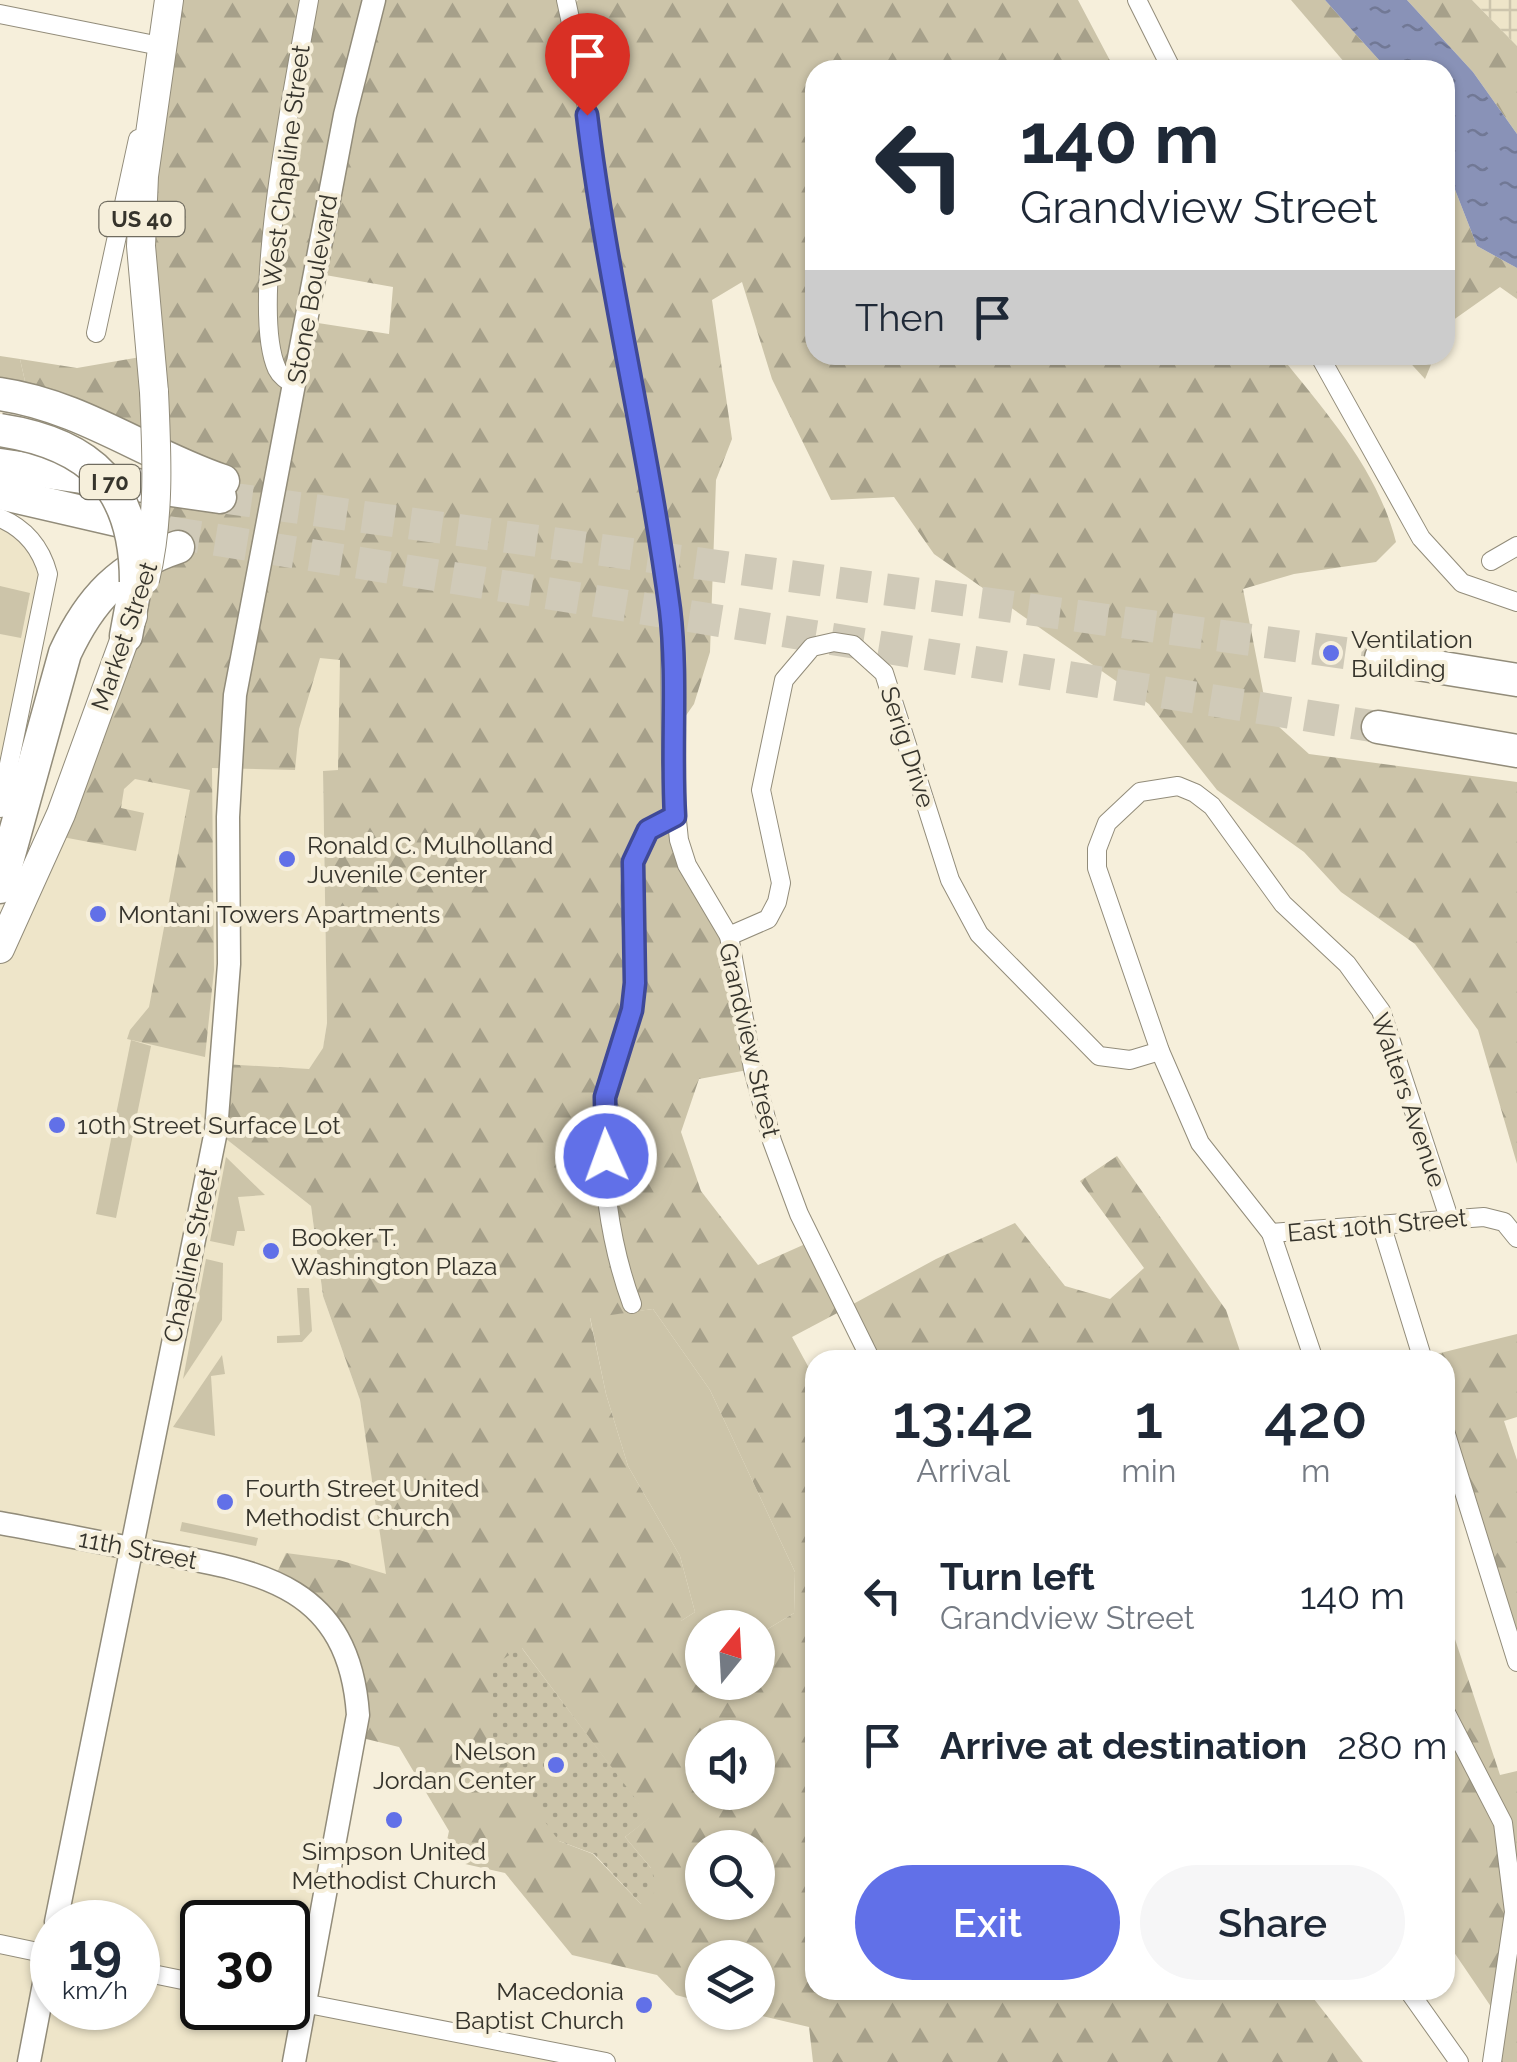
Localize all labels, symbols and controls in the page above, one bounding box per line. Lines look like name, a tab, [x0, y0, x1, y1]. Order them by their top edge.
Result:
pin	[545, 13, 630, 116]
icon: arrive	[560, 28, 615, 83]
street label: West Chapline Street	[256, 42, 316, 289]
text: 140 m	[1020, 97, 1220, 179]
icon: left	[855, 100, 985, 230]
text: Grandview Street	[1020, 181, 1378, 234]
street label: Stone Boulevard	[281, 192, 343, 386]
road number: US 40	[100, 202, 184, 236]
icon: arrive	[965, 290, 1020, 345]
text: Then	[855, 295, 945, 340]
road number: I 70	[80, 465, 140, 499]
street label: Market Street	[85, 557, 164, 714]
place label: Ventilation Building	[1351, 624, 1473, 683]
marker: Ventilation Building	[1320, 642, 1342, 664]
street label: Serig Drive	[874, 683, 942, 811]
place label: Ronald C. Mulholland Juvenile Center	[307, 830, 553, 889]
marker: Ronald C. Mulholland Juvenile Center	[276, 848, 298, 870]
place label: Montani Towers Apartments	[118, 899, 440, 929]
marker: Montani Towers Apartments	[87, 903, 109, 925]
street label: Grandview Street	[713, 940, 787, 1141]
street label: Walters Avenue	[1365, 1009, 1453, 1191]
position arrow	[554, 1104, 658, 1208]
place label: 10th Street Surface Lot	[77, 1110, 341, 1140]
marker: 10th Street Surface Lot	[46, 1114, 68, 1136]
street label: Chapline Street	[157, 1164, 223, 1345]
street label: East 10th Street	[1286, 1202, 1469, 1248]
place label: Booker T. Washington Plaza	[291, 1222, 497, 1281]
marker: Booker T. Washington Plaza	[260, 1240, 282, 1262]
text: 13:42	[892, 1382, 1034, 1452]
text: 1	[1135, 1382, 1163, 1452]
text: 420	[1264, 1382, 1368, 1452]
text: Arrival	[916, 1452, 1010, 1489]
text: min	[1121, 1452, 1176, 1489]
text: m	[1301, 1452, 1330, 1489]
place label: Fourth Street United Methodist Church	[245, 1473, 480, 1532]
marker: Fourth Street United Methodist Church	[214, 1491, 236, 1513]
street label: 11th Street	[76, 1523, 200, 1575]
text: Turn left	[940, 1554, 1095, 1599]
icon: left	[855, 1568, 910, 1623]
text: 140 m	[1300, 1573, 1405, 1618]
text: Grandview Street	[940, 1599, 1194, 1636]
north arrow	[685, 1610, 775, 1700]
map controls	[685, 1610, 775, 2030]
icon: arrive	[855, 1718, 910, 1773]
button: sound	[685, 1720, 775, 1810]
text: Arrive at destination	[940, 1723, 1307, 1768]
text: 280 m	[1337, 1723, 1447, 1768]
place label: Nelson Jordan Center	[373, 1736, 536, 1795]
marker: Nelson Jordan Center	[545, 1754, 567, 1776]
marker: Simpson United Methodist Church	[383, 1809, 405, 1831]
button: search	[685, 1830, 775, 1920]
place label: Simpson United Methodist Church	[291, 1836, 497, 1895]
button: Exit	[855, 1865, 1120, 1980]
button: Share	[1140, 1865, 1405, 1980]
speed limit sign: 30	[180, 1900, 310, 2030]
text: 19	[68, 1923, 122, 1982]
button: layers	[685, 1940, 775, 2030]
text: km/h	[62, 1975, 128, 2005]
place label: Macedonia Baptist Church	[455, 1976, 624, 2035]
marker: Macedonia Baptist Church	[633, 1994, 655, 2016]

